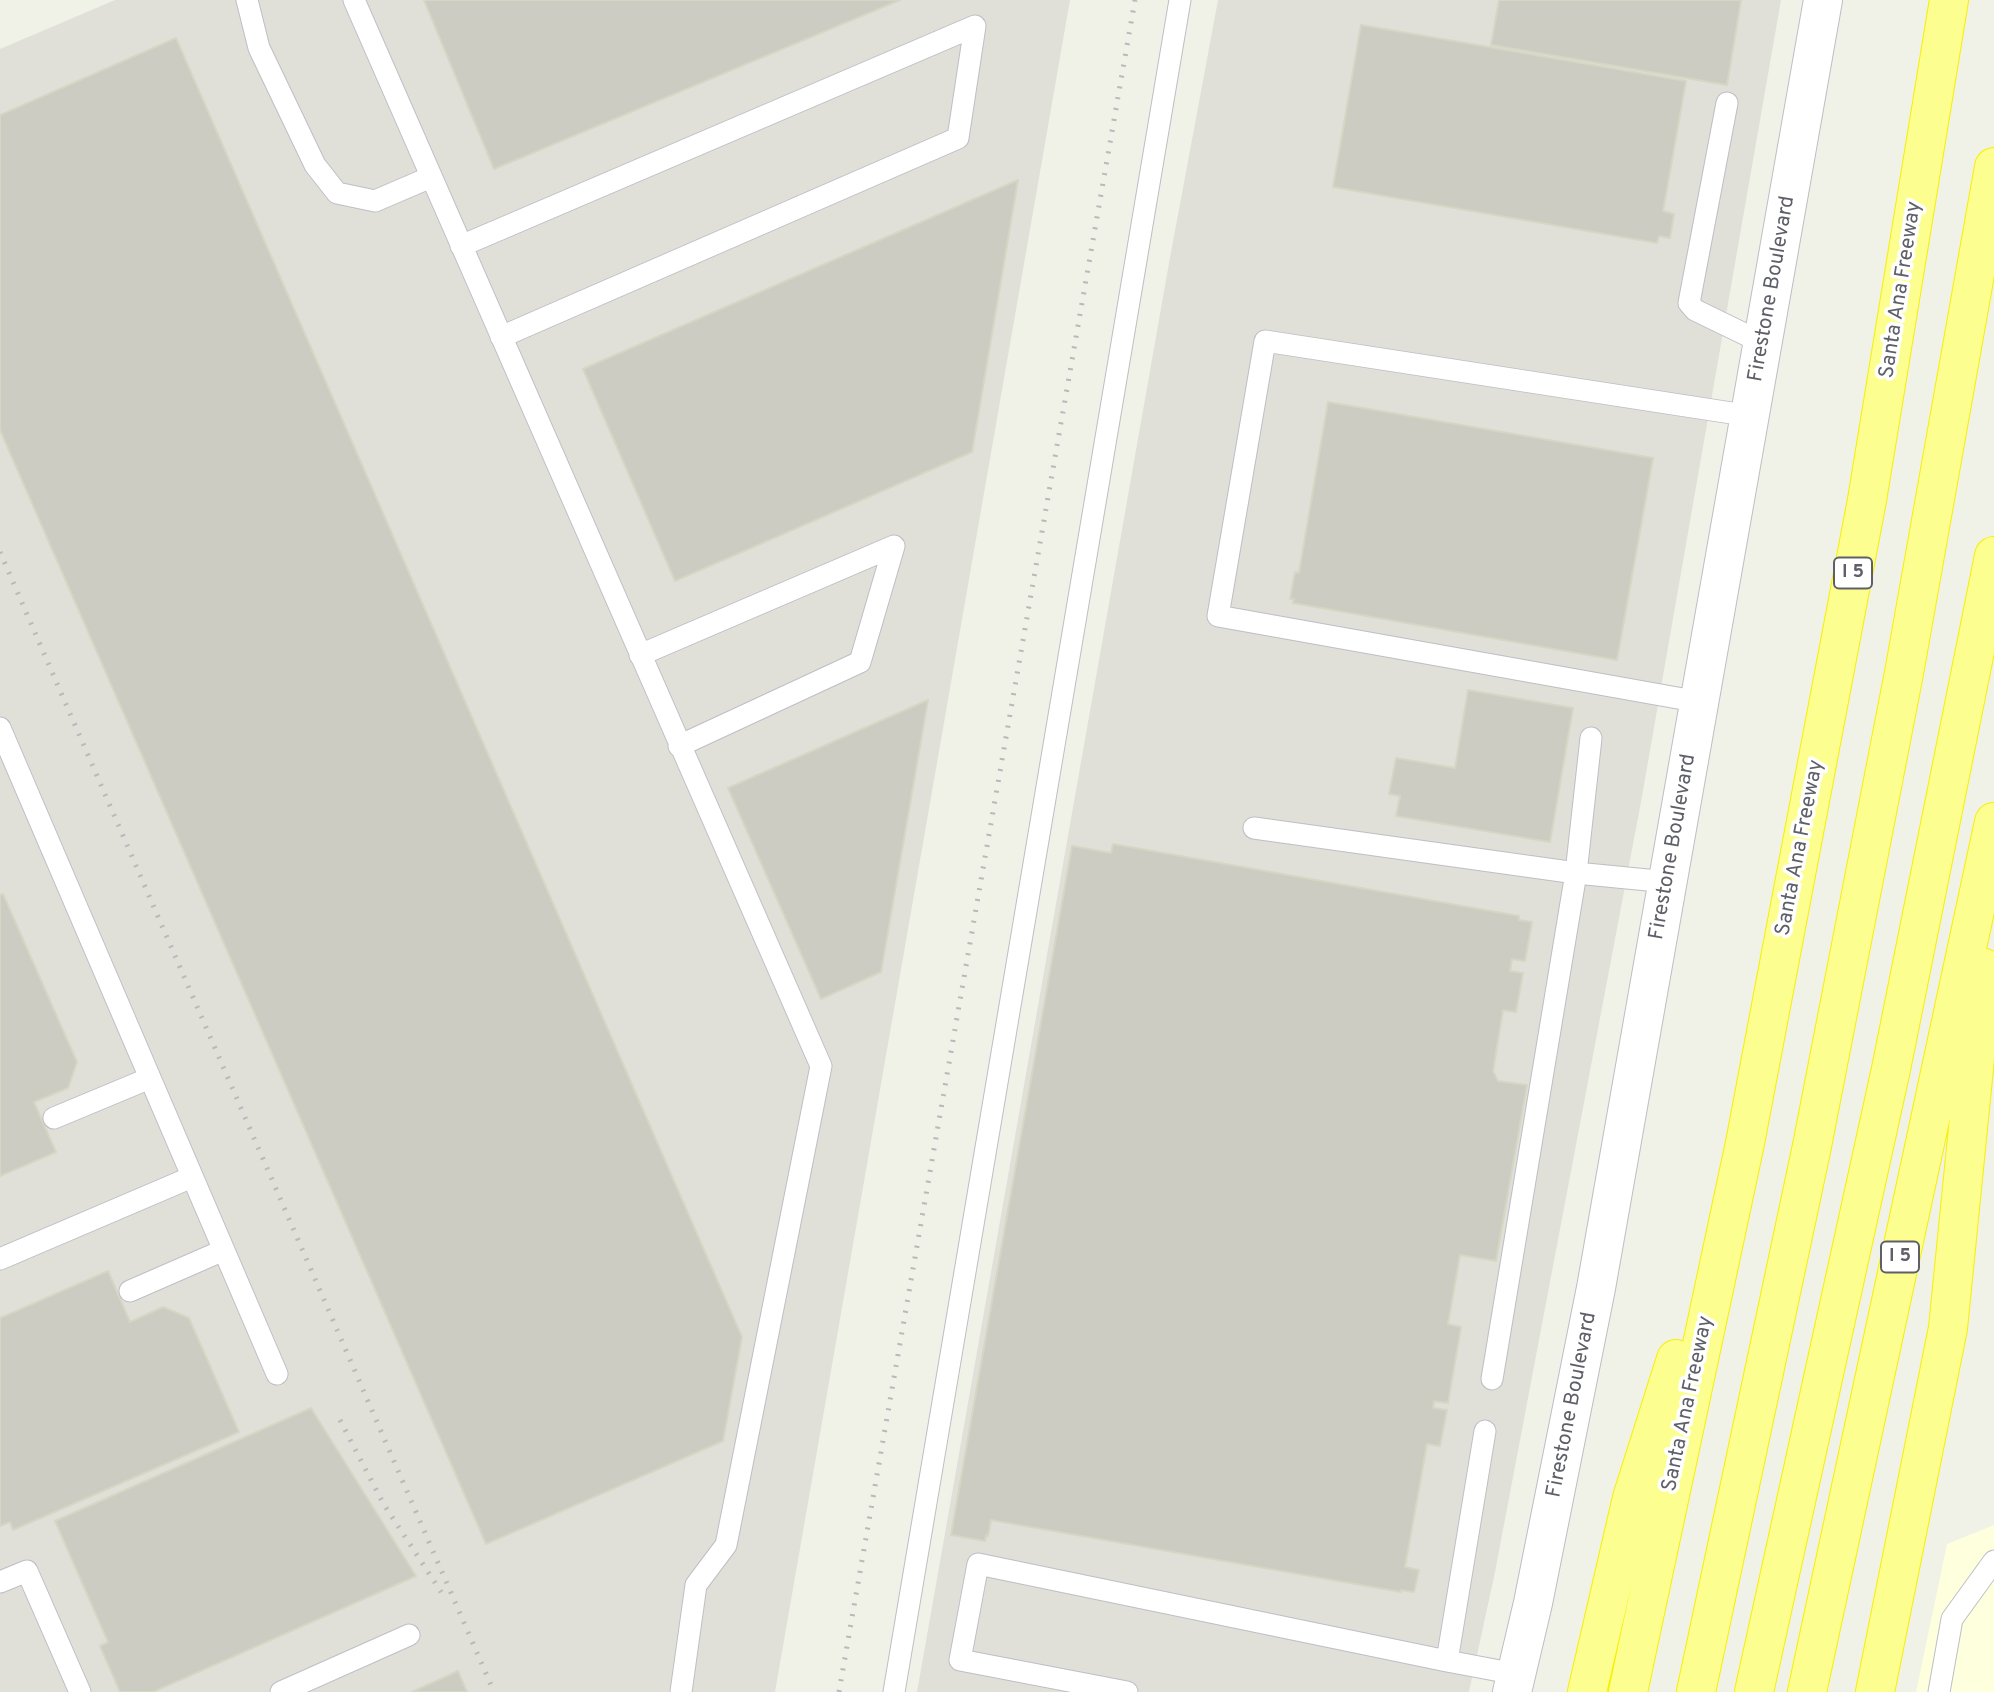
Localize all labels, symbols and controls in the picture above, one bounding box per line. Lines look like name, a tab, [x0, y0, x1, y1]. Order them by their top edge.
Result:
street label: Firestone Boulevard	[1744, 194, 1802, 384]
street label: Santa Ana Freeway	[1876, 200, 1928, 380]
road number: I 5	[1834, 558, 1872, 588]
street label: Firestone Boulevard	[1645, 752, 1703, 942]
street label: Santa Ana Freeway	[1772, 758, 1830, 938]
road number: I 5	[1881, 1242, 1919, 1273]
street label: Firestone Boulevard	[1543, 1310, 1603, 1500]
street label: Santa Ana Freeway	[1658, 1314, 1720, 1494]

